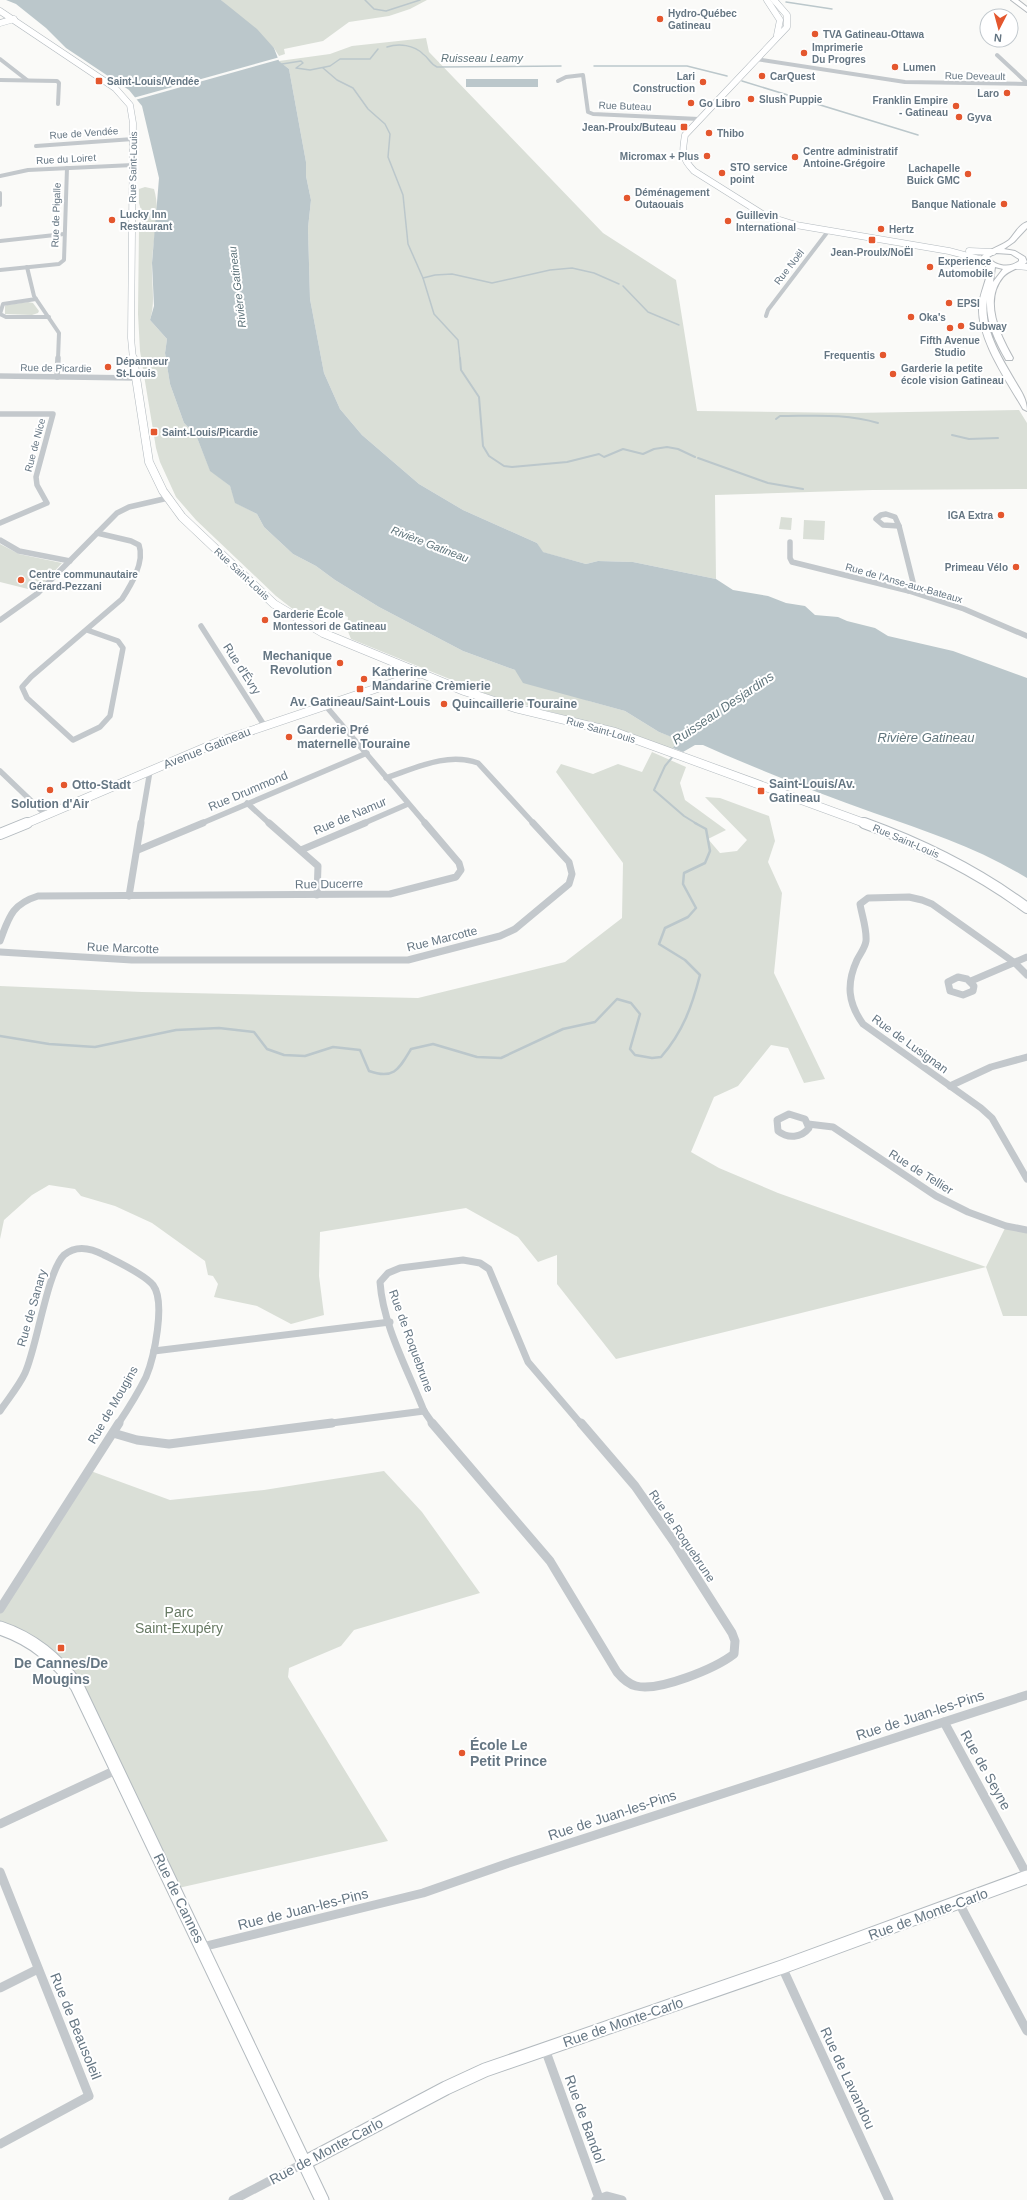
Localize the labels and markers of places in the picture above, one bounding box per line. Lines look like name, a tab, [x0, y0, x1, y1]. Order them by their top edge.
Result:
place label: Hydro-Québec Gatineau	[668, 8, 737, 31]
marker: Hydro-Québec Gatineau	[655, 14, 665, 24]
marker: TVA Gatineau-Ottawa	[810, 29, 820, 39]
place label: TVA Gatineau-Ottawa	[823, 29, 925, 40]
place label: Imprimerie Du Progres	[812, 42, 866, 65]
marker: Imprimerie Du Progres	[799, 48, 809, 58]
marker: Lumen	[890, 62, 900, 72]
place label: Lumen	[903, 62, 936, 73]
place label: Lari Construction	[633, 71, 695, 94]
marker: CarQuest	[757, 71, 767, 81]
place label: CarQuest	[770, 71, 816, 82]
marker: Saint-Louis/Vendée	[94, 76, 104, 86]
place label: Saint-Louis/Vendée	[107, 76, 200, 87]
marker: Lari Construction	[698, 77, 708, 87]
place label: Laro	[977, 88, 999, 99]
marker: Laro	[1002, 88, 1012, 98]
marker: Slush Puppie	[746, 94, 756, 104]
place label: Slush Puppie	[759, 94, 823, 105]
place label: Franklin Empire - Gatineau	[872, 95, 948, 118]
marker: Go Libro	[686, 98, 696, 108]
place label: Go Libro	[699, 98, 741, 109]
marker: Franklin Empire - Gatineau	[951, 101, 961, 111]
marker: Gyva	[954, 112, 964, 122]
place label: Gyva	[967, 112, 992, 123]
place label: Jean-Proulx/Buteau	[582, 122, 676, 133]
marker: Jean-Proulx/Buteau	[679, 122, 689, 132]
marker: Thibo	[704, 128, 714, 138]
place label: Thibo	[717, 128, 744, 139]
place label: Centre administratif Antoine-Grégoire	[803, 146, 898, 169]
place label: Micromax + Plus	[620, 151, 699, 162]
marker: Micromax + Plus	[702, 151, 712, 161]
marker: Centre administratif Antoine-Grégoire	[790, 152, 800, 162]
place label: STO service point	[730, 162, 788, 185]
place label: Lachapelle Buick GMC	[907, 163, 960, 186]
marker: STO service point	[717, 168, 727, 178]
marker: Lachapelle Buick GMC	[963, 169, 973, 179]
place label: Déménagement Outaouais	[635, 187, 710, 210]
marker: Déménagement Outaouais	[622, 193, 632, 203]
place label: Banque Nationale	[912, 199, 996, 210]
marker: Banque Nationale	[999, 199, 1009, 209]
place label: Lucky Inn Restaurant	[120, 209, 173, 232]
place label: Guillevin International	[736, 210, 796, 233]
marker: Lucky Inn Restaurant	[107, 215, 117, 225]
marker: Guillevin International	[723, 216, 733, 226]
marker: Hertz	[876, 224, 886, 234]
place label: Hertz	[889, 224, 914, 235]
marker: Jean-Proulx/NoËl	[867, 235, 877, 245]
place label: Jean-Proulx/NoËl	[831, 246, 914, 258]
place label: Experience Automobile	[938, 256, 993, 279]
marker: Experience Automobile	[925, 262, 935, 272]
marker: EPSI	[944, 298, 954, 308]
place label: EPSI	[957, 298, 980, 309]
marker: Oka's	[906, 312, 916, 322]
place label: Oka's	[919, 312, 946, 323]
marker: Subway	[956, 321, 966, 331]
place label: Subway	[969, 321, 1007, 332]
marker: Fifth Avenue Studio	[945, 323, 955, 333]
place label: Fifth Avenue Studio	[920, 335, 980, 358]
place label: Frequentis	[824, 350, 875, 361]
marker: Frequentis	[878, 350, 888, 360]
place label: Dépanneur St-Louis	[116, 356, 168, 379]
marker: Dépanneur St-Louis	[103, 362, 113, 372]
place label: Garderie la petite école vision Gatineau	[901, 363, 1004, 386]
marker: Garderie la petite école vision Gatineau	[888, 369, 898, 379]
marker: Saint-Louis/Picardie	[149, 427, 159, 437]
place label: Saint-Louis/Picardie	[162, 427, 259, 438]
place label: IGA Extra	[948, 510, 993, 521]
marker: IGA Extra	[996, 510, 1006, 520]
place label: Primeau Vélo	[945, 562, 1008, 573]
marker: Primeau Vélo	[1011, 562, 1021, 572]
place label: Centre communautaire Gérard-Pezzani	[29, 569, 138, 592]
marker: Centre communautaire Gérard-Pezzani	[16, 575, 26, 585]
place label: Garderie École Montessori de Gatineau	[273, 608, 386, 632]
marker: Garderie École Montessori de Gatineau	[260, 615, 270, 625]
place label: Mechanique Revolution	[263, 649, 332, 677]
marker: Mechanique Revolution	[335, 658, 345, 668]
place label: Katherine Mandarine Crèmierie	[372, 665, 491, 693]
marker: Katherine Mandarine Crèmierie	[359, 674, 369, 684]
marker: Av. Gatineau/Saint-Louis	[355, 684, 365, 694]
place label: Av. Gatineau/Saint-Louis	[290, 695, 431, 709]
place label: Quincaillerie Touraine	[452, 697, 577, 711]
marker: Quincaillerie Touraine	[439, 699, 449, 709]
place label: Garderie Pré maternelle Touraine	[297, 723, 410, 751]
marker: Garderie Pré maternelle Touraine	[284, 732, 294, 742]
place label: Saint-Louis/Av. Gatineau	[769, 777, 855, 805]
place label: Otto-Stadt	[72, 778, 131, 792]
marker: Otto-Stadt	[59, 780, 69, 790]
marker: Solution d'Air	[45, 785, 55, 795]
marker: Saint-Louis/Av. Gatineau	[756, 786, 766, 796]
place label: Solution d'Air	[11, 797, 89, 811]
marker: De Cannes/De Mougins	[56, 1643, 66, 1653]
place label: De Cannes/De Mougins	[14, 1655, 108, 1687]
place label: École Le Petit Prince	[470, 1737, 547, 1769]
marker: École Le Petit Prince	[457, 1748, 467, 1758]

